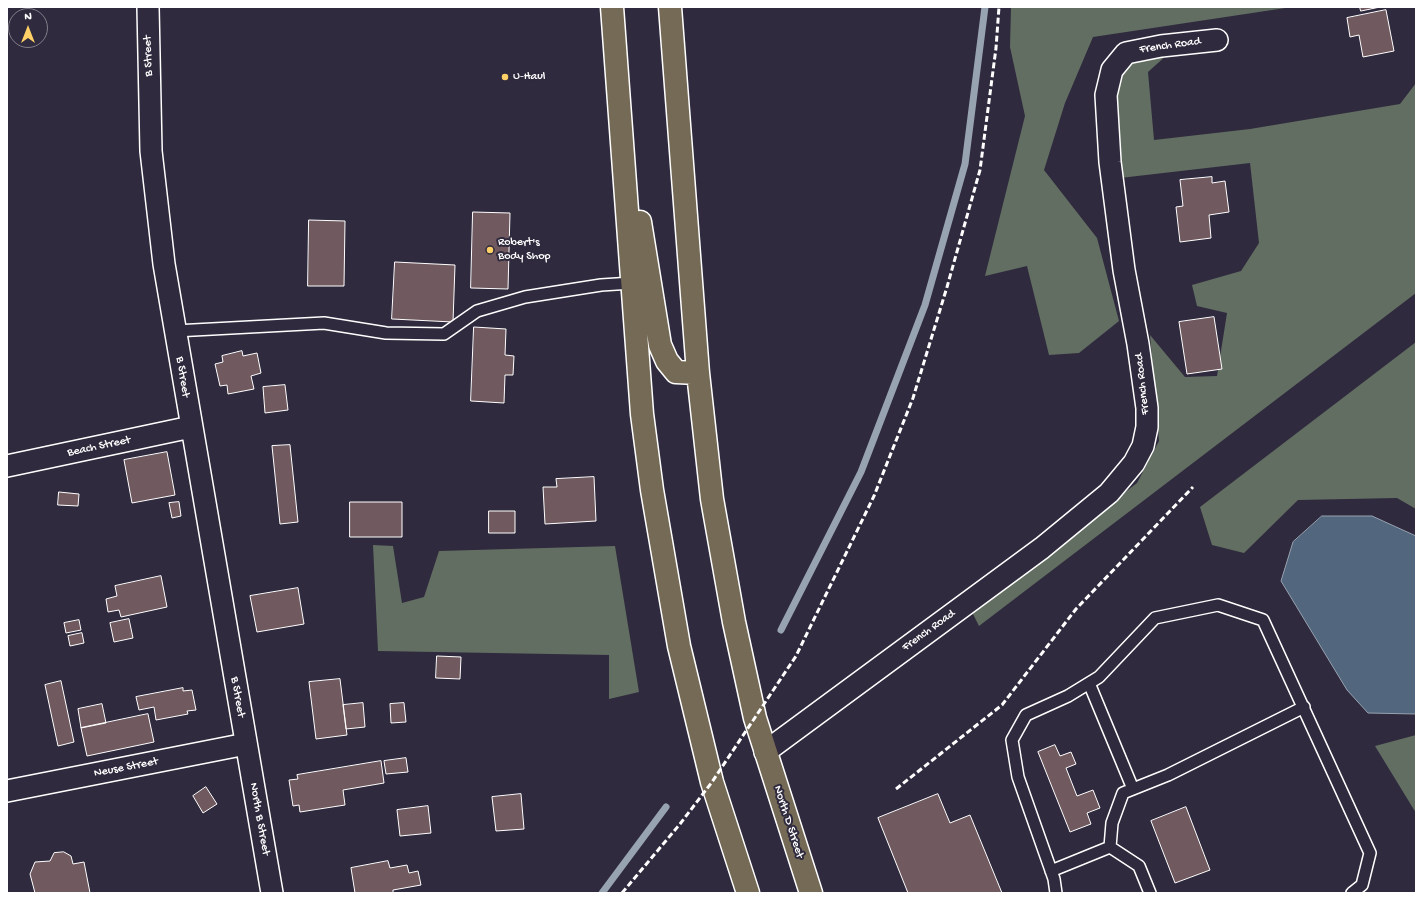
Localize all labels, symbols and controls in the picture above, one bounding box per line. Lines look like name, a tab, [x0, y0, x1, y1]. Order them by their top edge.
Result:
north arrow	[8, 8, 48, 48]
text: N	[24, 11, 32, 23]
street label: B Street	[141, 35, 157, 77]
street label: French Road	[1138, 35, 1202, 57]
place label: U-Haul	[513, 70, 545, 84]
marker: U-Haul	[500, 72, 510, 82]
place label: Robert's Body Shop	[498, 236, 550, 264]
marker: Robert's Body Shop	[485, 245, 495, 255]
street label: French Road	[1133, 352, 1153, 416]
street label: B Street	[172, 356, 192, 398]
street label: Beach Street	[66, 433, 132, 461]
street label: French Road	[900, 607, 958, 655]
street label: B Street	[226, 676, 248, 718]
street label: Neuse Street	[93, 755, 159, 781]
street label: North B Street	[246, 782, 272, 856]
street label: North D Street	[770, 784, 806, 860]

